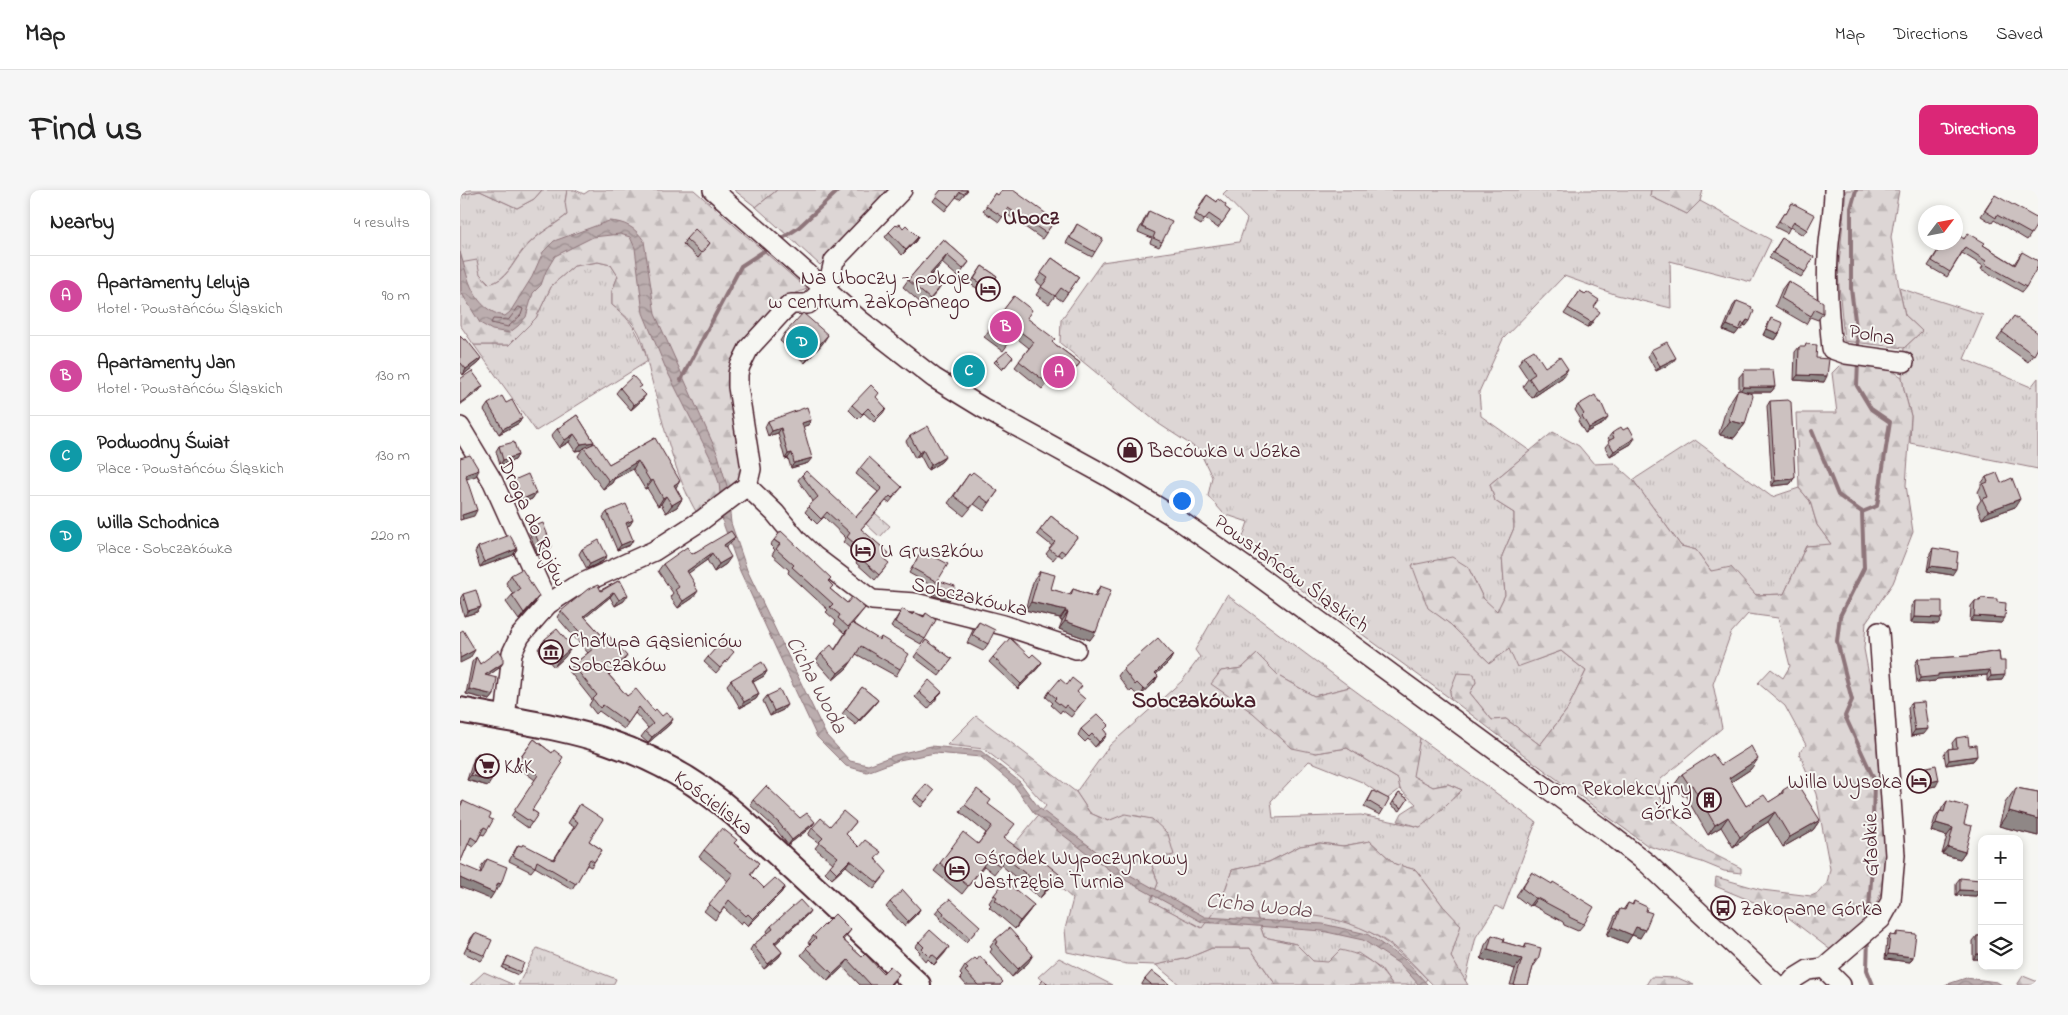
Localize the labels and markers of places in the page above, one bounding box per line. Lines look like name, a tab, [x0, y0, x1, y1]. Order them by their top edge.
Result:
place label: Na Uboczy - pokoje w centrum Zakopanego	[769, 264, 971, 320]
hotel icon: Na Uboczy - pokoje w centrum Zakopanego	[975, 276, 1001, 302]
pin: B	[990, 308, 1022, 346]
pin: D	[786, 323, 818, 361]
pin: C	[953, 352, 985, 390]
pin: A	[1043, 353, 1075, 391]
shop icon: Bacówka u Józka	[1117, 437, 1143, 463]
place label: Bacówka u Józka	[1147, 437, 1301, 467]
hotel icon: U Gruszków	[850, 537, 876, 563]
place label: U Gruszków	[880, 537, 984, 567]
place label: Chałupa Gąsieniców Sobczaków	[568, 627, 742, 681]
museum icon: Chałupa Gąsieniców Sobczaków	[538, 639, 564, 665]
supermarket icon: K&K	[474, 753, 500, 779]
place label: K&K	[504, 753, 535, 783]
place label: Willa Wysoka	[1788, 768, 1902, 800]
hotel icon: Willa Wysoka	[1906, 768, 1932, 794]
place label: Dom Rekolekcyjny Górka	[1533, 775, 1692, 829]
building icon: Dom Rekolekcyjny Górka	[1696, 787, 1722, 813]
place label: Ośrodek Wypoczynkowy Jastrzębia Turnia	[974, 844, 1188, 898]
hotel icon: Ośrodek Wypoczynkowy Jastrzębia Turnia	[944, 856, 970, 882]
bus stop icon: Zakopane Górka	[1710, 895, 1736, 921]
place label: Zakopane Górka	[1740, 895, 1882, 925]

